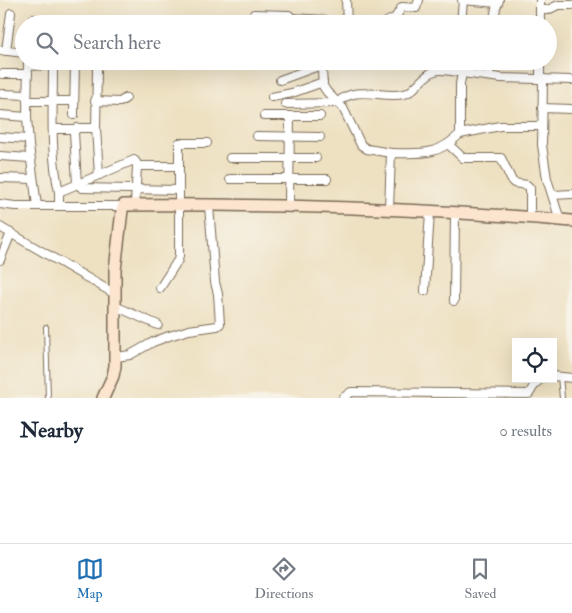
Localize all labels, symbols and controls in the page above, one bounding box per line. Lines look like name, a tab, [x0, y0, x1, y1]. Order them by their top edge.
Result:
search box	[15, 15, 557, 70]
icon: search	[33, 29, 61, 57]
text: Search here	[73, 31, 161, 55]
map controls	[512, 338, 557, 383]
button: locate	[512, 338, 557, 383]
text: Nearby	[20, 417, 83, 444]
text: 0 results	[499, 421, 552, 441]
tab: Map	[76, 555, 104, 602]
tab: Directions	[255, 555, 313, 602]
tab: Saved	[464, 555, 496, 602]

